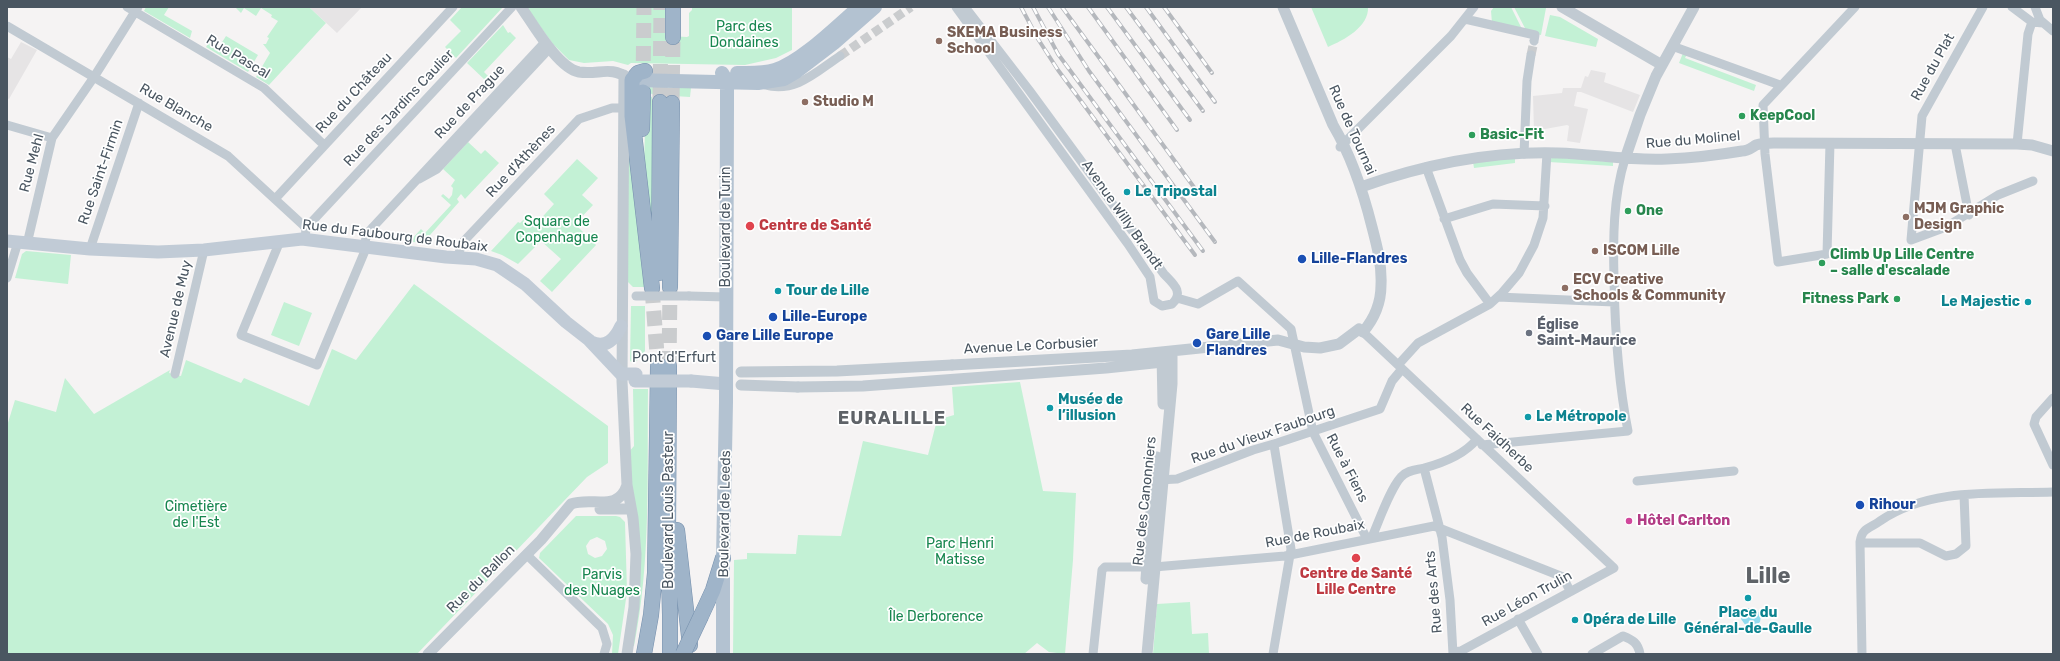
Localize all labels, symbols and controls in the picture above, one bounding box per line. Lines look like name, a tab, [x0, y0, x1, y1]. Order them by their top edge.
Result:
park label: Parc des Dondaines	[709, 19, 779, 52]
place label: SKEMA Business School	[947, 25, 1062, 58]
street label: Rue du Plat	[1908, 30, 1958, 104]
street label: Rue Pascal	[203, 31, 273, 83]
marker: SKEMA Business School	[934, 36, 944, 46]
street label: Rue des Jardins Caulier	[341, 46, 457, 170]
street label: Rue du Château	[312, 49, 396, 137]
street label: Rue de Prague	[431, 62, 509, 142]
street label: Rue Blanche	[136, 80, 216, 136]
street label: Rue de Tournai	[1325, 82, 1379, 178]
place label: Studio M	[813, 94, 874, 110]
marker: Studio M	[800, 97, 810, 107]
place label: KeepCool	[1750, 108, 1815, 124]
marker: KeepCool	[1737, 111, 1747, 121]
street label: Rue Saint-Firmin	[75, 117, 127, 227]
street label: Rue d'Athènes	[483, 121, 559, 201]
place label: Basic-Fit	[1480, 127, 1544, 143]
street label: Rue du Molinel	[1645, 128, 1741, 152]
marker: Basic-Fit	[1467, 130, 1477, 140]
street label: Rue Mehl	[16, 132, 48, 194]
street label: Avenue Willy Brandt	[1078, 157, 1166, 273]
street label: Boulevard de Turin	[718, 166, 734, 288]
place label: Le Tripostal	[1135, 184, 1217, 200]
marker: Le Tripostal	[1122, 187, 1132, 197]
place label: MJM Graphic Design	[1914, 201, 2004, 234]
place label: One	[1636, 203, 1663, 219]
marker: One	[1623, 206, 1633, 216]
marker: MJM Graphic Design	[1901, 212, 1911, 222]
park label: Square de Copenhague	[516, 214, 598, 246]
street label: Rue du Faubourg de Roubaix	[301, 216, 489, 256]
place label: Centre de Santé	[759, 218, 872, 234]
marker: Centre de Santé	[744, 220, 756, 232]
place label: ISCOM Lille	[1603, 243, 1680, 259]
marker: ISCOM Lille	[1590, 246, 1600, 256]
place label: Climb Up Lille Centre – salle d'escalade	[1830, 247, 1974, 280]
place label: Lille-Flandres	[1311, 251, 1407, 267]
marker: Lille-Flandres	[1296, 253, 1308, 265]
marker: Climb Up Lille Centre – salle d'escalade	[1817, 258, 1827, 268]
street label: Avenue de Muy	[157, 259, 195, 359]
place label: ECV Creative Schools & Community	[1573, 272, 1726, 304]
place label: Tour de Lille	[786, 283, 869, 299]
marker: ECV Creative Schools & Community	[1560, 283, 1570, 293]
marker: Tour de Lille	[773, 286, 783, 296]
place label: Fitness Park	[1802, 291, 1889, 307]
marker: Fitness Park	[1892, 294, 1902, 304]
place label: Le Majestic	[1941, 294, 2020, 310]
marker: Le Majestic	[2023, 297, 2033, 307]
place label: Lille-Europe	[782, 309, 867, 325]
marker: Lille-Europe	[767, 311, 779, 323]
place label: Église Saint-Maurice	[1537, 317, 1636, 350]
place label: Gare Lille Flandres	[1206, 327, 1271, 360]
place label: Gare Lille Europe	[716, 328, 833, 344]
marker: Église Saint-Maurice	[1524, 328, 1534, 338]
marker: Gare Lille Europe	[701, 330, 713, 342]
street label: Avenue Le Corbusier	[963, 334, 1099, 358]
marker: Gare Lille Flandres	[1191, 337, 1203, 349]
street label: Pont d'Erfurt	[632, 350, 716, 366]
place label: Musée de l’illusion	[1058, 392, 1123, 424]
street label: Rue Faidherbe	[1457, 400, 1537, 476]
street label: Rue du Vieux Faubourg	[1189, 402, 1337, 468]
marker: Musée de l’illusion	[1045, 403, 1055, 413]
district label: EURALILLE	[838, 408, 946, 430]
place label: Le Métropole	[1536, 409, 1627, 425]
marker: Le Métropole	[1523, 412, 1533, 422]
street label: Boulevard Louis Pasteur	[661, 431, 677, 589]
street label: Rue à Fiens	[1322, 431, 1372, 505]
street label: Rue des Canonniers	[1130, 436, 1160, 566]
street label: Boulevard de Leeds	[715, 450, 735, 578]
place label: Rihour	[1869, 497, 1916, 513]
park label: Cimetière de l'Est	[165, 499, 227, 532]
marker: Rihour	[1854, 499, 1866, 511]
place label: Hôtel Carlton	[1637, 513, 1730, 529]
street label: Rue de Roubaix	[1264, 516, 1366, 552]
marker: Hôtel Carlton	[1624, 516, 1634, 526]
park label: Parc Henri Matisse	[926, 536, 994, 568]
street label: Rue du Ballon	[443, 541, 519, 617]
street label: Rue des Arts	[1422, 550, 1446, 634]
marker: Centre de Santé Lille Centre	[1350, 552, 1362, 564]
district label: Lille	[1745, 564, 1791, 590]
place label: Centre de Santé Lille Centre	[1300, 566, 1412, 598]
park label: Parvis des Nuages	[564, 567, 640, 600]
street label: Rue Léon Trulin	[1479, 567, 1575, 631]
marker: Place du Général-de-Gaulle	[1743, 593, 1753, 603]
place label: Place du Général-de-Gaulle	[1684, 605, 1812, 638]
park label: Île Derborence	[889, 609, 983, 625]
place label: Opéra de Lille	[1583, 612, 1676, 628]
marker: Opéra de Lille	[1570, 615, 1580, 625]

